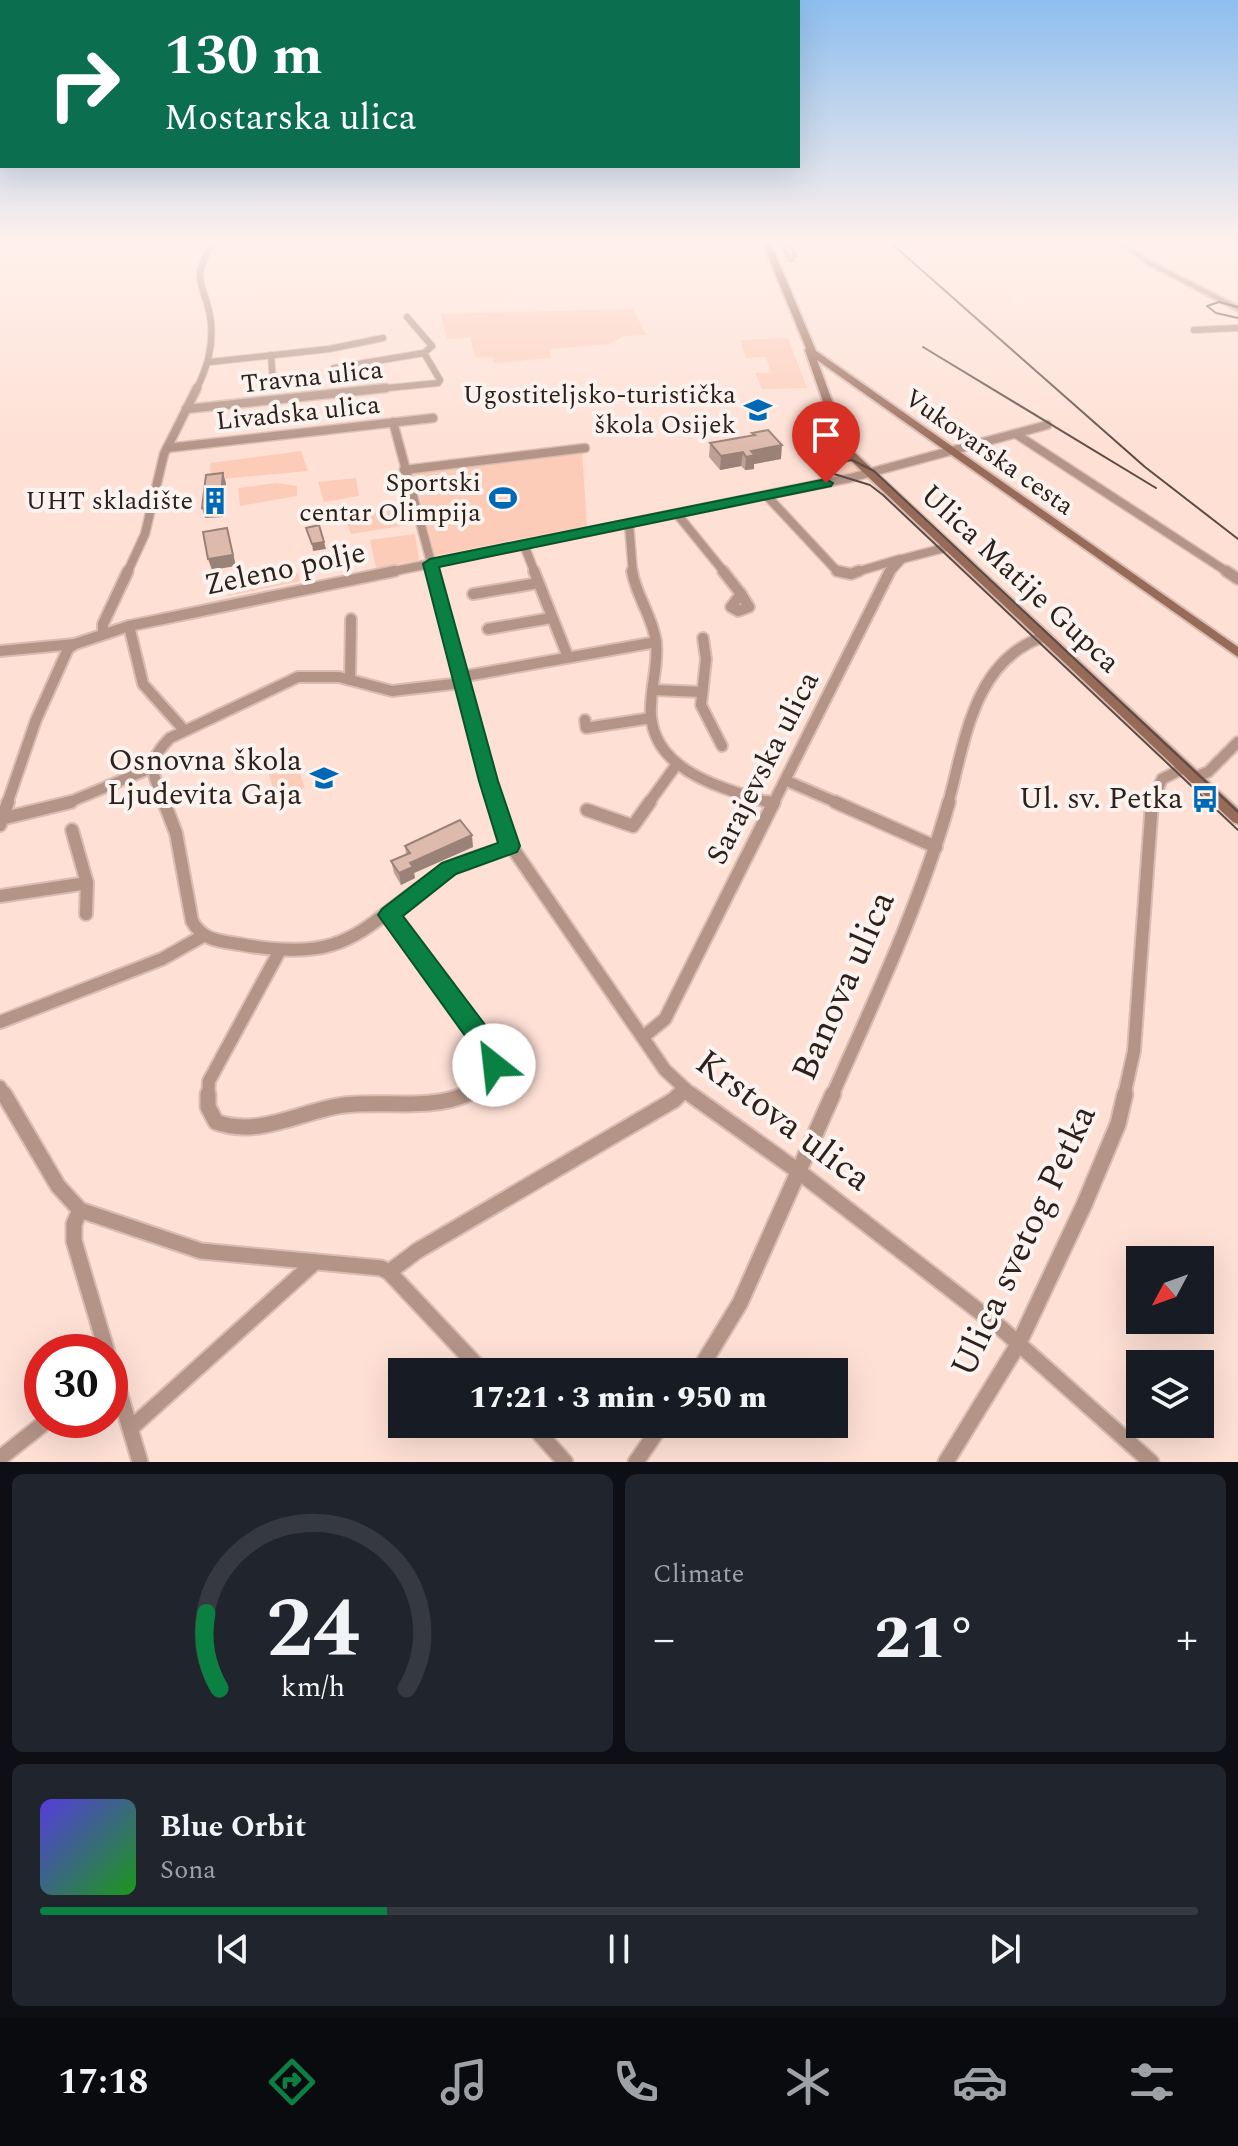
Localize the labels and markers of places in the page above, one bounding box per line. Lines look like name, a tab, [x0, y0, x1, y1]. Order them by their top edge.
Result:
place label: Ugostiteljsko-turistička škola Osijek	[463, 375, 736, 445]
school or university icon: Ugostiteljsko-turistička škola Osijek	[743, 395, 773, 425]
pin	[792, 401, 860, 483]
place label: Sportski centar Olimpija	[299, 463, 481, 533]
place label: UHT skladište	[26, 481, 193, 521]
sports icon: Sportski centar Olimpija	[488, 483, 518, 513]
building icon: UHT skladište	[200, 486, 230, 516]
place label: Osnovna škola Ljudevita Gaja	[107, 738, 302, 818]
school or university icon: Osnovna škola Ljudevita Gaja	[309, 763, 339, 793]
place label: Ul. sv. Petka	[1019, 776, 1183, 822]
bus stop icon: Ul. sv. Petka	[1190, 784, 1220, 814]

